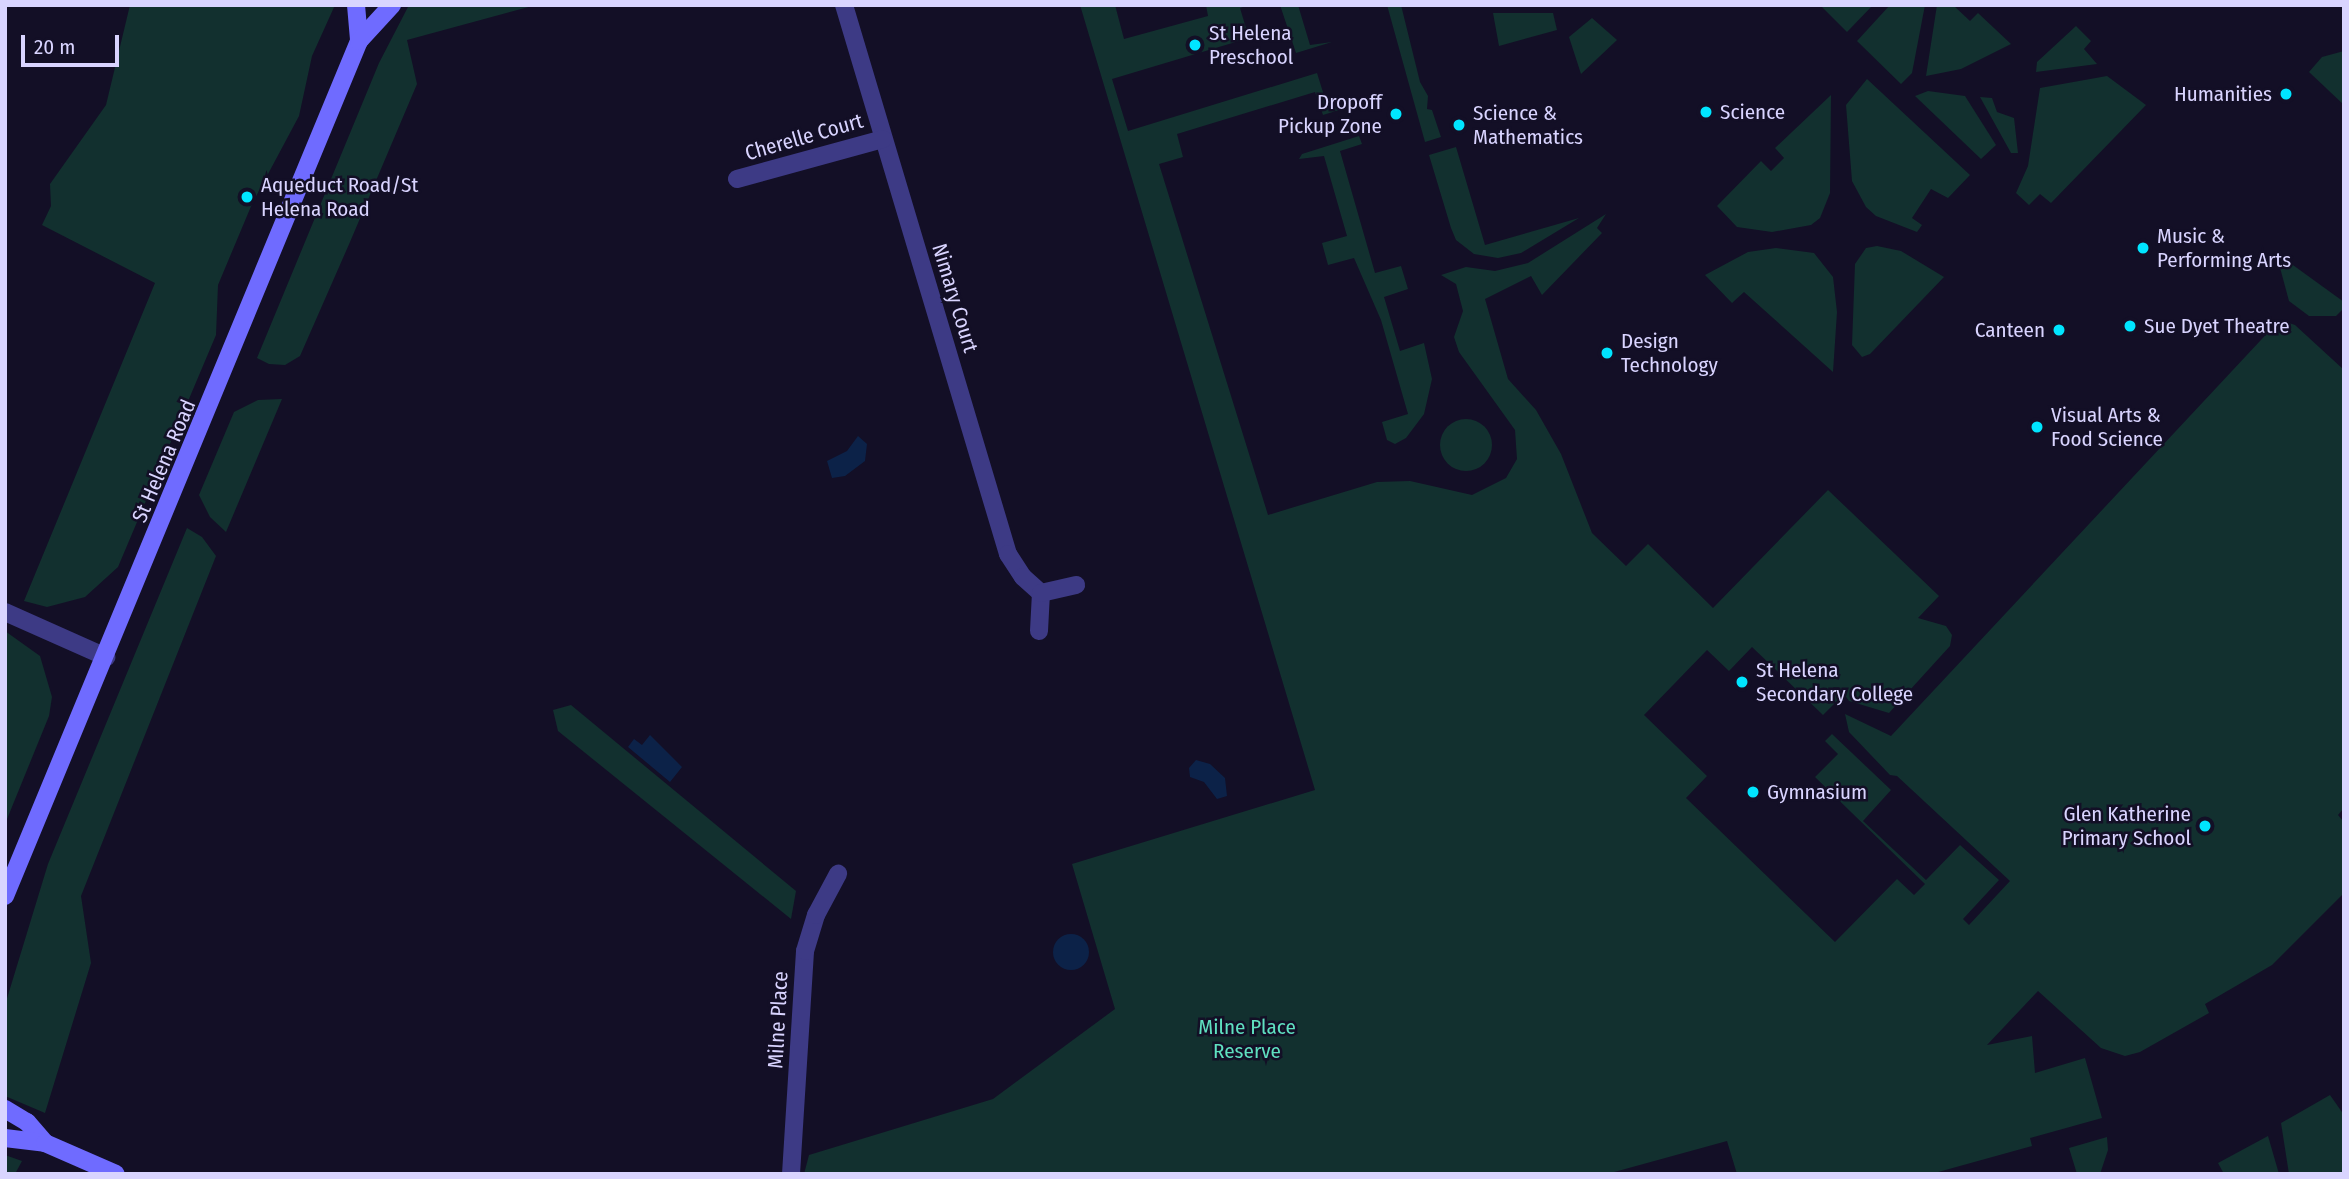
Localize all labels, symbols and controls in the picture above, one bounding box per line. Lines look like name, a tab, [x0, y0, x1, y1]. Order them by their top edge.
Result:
place label: St Helena Preschool	[1209, 20, 1293, 70]
scale bar	[24, 21, 122, 65]
text: 20 m	[34, 34, 75, 60]
marker: St Helena Preschool	[1187, 37, 1203, 53]
place label: Humanities	[2174, 81, 2272, 107]
marker: Humanities	[2278, 86, 2294, 102]
place label: Dropoff Pickup Zone	[1278, 89, 1382, 139]
place label: Science	[1720, 99, 1785, 125]
place label: Science & Mathematics	[1473, 100, 1583, 150]
marker: Science	[1698, 104, 1714, 120]
marker: Dropoff Pickup Zone	[1388, 106, 1404, 122]
street label: Cherelle Court	[742, 108, 866, 166]
marker: Science & Mathematics	[1451, 117, 1467, 133]
place label: Aqueduct Road/St Helena Road	[261, 172, 418, 222]
marker: Aqueduct Road/St Helena Road	[239, 189, 255, 205]
place label: Music & Performing Arts	[2157, 223, 2291, 273]
street label: Nimary Court	[926, 240, 984, 356]
marker: Music & Performing Arts	[2135, 240, 2151, 256]
place label: Sue Dyet Theatre	[2144, 313, 2290, 339]
place label: Canteen	[1975, 317, 2045, 343]
marker: Sue Dyet Theatre	[2122, 318, 2138, 334]
marker: Canteen	[2051, 322, 2067, 338]
place label: Design Technology	[1621, 328, 1718, 378]
marker: Design Technology	[1599, 345, 1615, 361]
street label: St Helena Road	[127, 396, 201, 526]
place label: Visual Arts & Food Science	[2051, 402, 2163, 452]
marker: Visual Arts & Food Science	[2029, 419, 2045, 435]
place label: St Helena Secondary College	[1756, 657, 1913, 707]
marker: St Helena Secondary College	[1734, 674, 1750, 690]
place label: Gymnasium	[1767, 779, 1867, 805]
marker: Gymnasium	[1745, 784, 1761, 800]
place label: Glen Katherine Primary School	[2062, 801, 2191, 851]
marker: Glen Katherine Primary School	[2197, 818, 2213, 834]
street label: Milne Place	[763, 971, 793, 1069]
park label: Milne Place Reserve	[1198, 1014, 1296, 1064]

